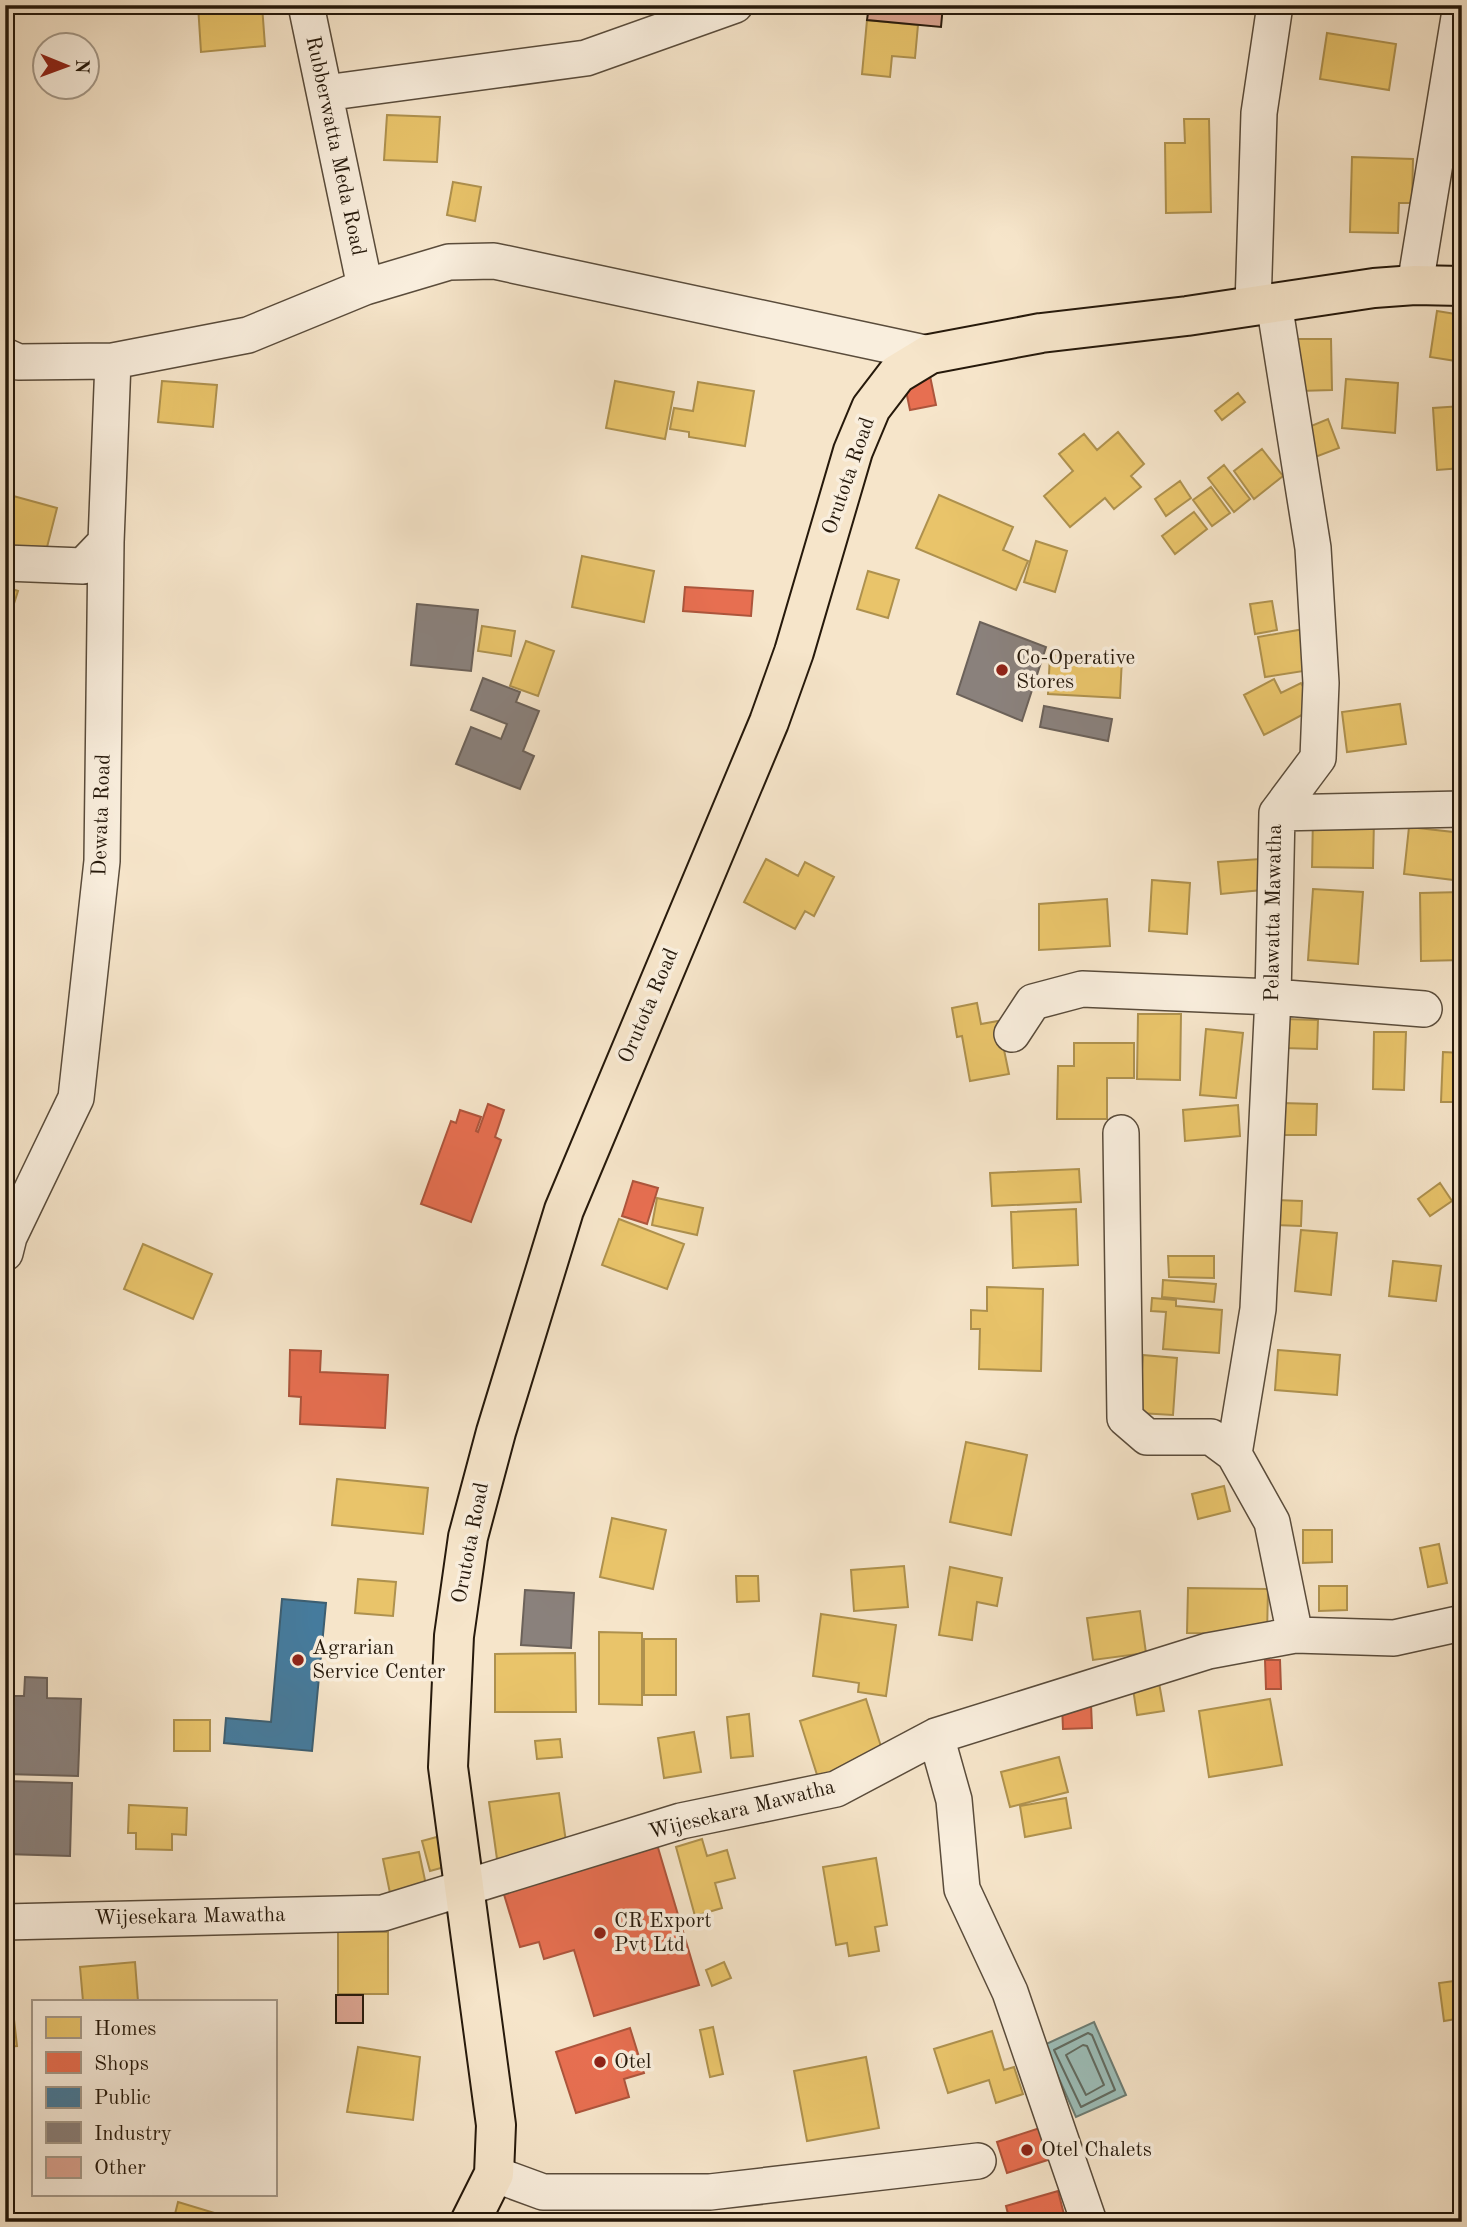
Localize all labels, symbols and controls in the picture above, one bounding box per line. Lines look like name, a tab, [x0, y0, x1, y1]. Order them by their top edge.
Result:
north arrow	[32, 32, 102, 102]
street label: Rubberwatta Meda Road	[301, 34, 369, 258]
text: N	[71, 59, 90, 74]
street label: Orutota Road	[819, 415, 879, 537]
place label: Co-Operative Stores	[1016, 648, 1135, 693]
marker: Co-Operative Stores	[994, 662, 1010, 678]
street label: Dewata Road	[89, 753, 115, 877]
street label: Pelawatta Mawatha	[1262, 824, 1286, 1002]
street label: Orutota Road	[615, 945, 683, 1067]
street label: Orutota Road	[449, 1481, 493, 1605]
place label: Agrarian Service Center	[312, 1638, 446, 1683]
marker: Agrarian Service Center	[290, 1652, 306, 1668]
street label: Wijesekara Mawatha	[647, 1777, 837, 1843]
street label: Wijesekara Mawatha	[94, 1905, 286, 1929]
place label: CR Export Pvt Ltd	[614, 1911, 712, 1956]
marker: CR Export Pvt Ltd	[592, 1925, 608, 1941]
legend	[32, 2000, 276, 2196]
text: Homes	[94, 2019, 156, 2040]
place label: Otel	[614, 2052, 652, 2073]
text: Shops	[94, 2054, 149, 2075]
marker: Otel	[592, 2054, 608, 2070]
text: Public	[94, 2088, 151, 2109]
text: Industry	[94, 2124, 172, 2145]
place label: Otel Chalets	[1041, 2140, 1152, 2161]
marker: Otel Chalets	[1019, 2142, 1035, 2158]
text: Other	[94, 2158, 146, 2179]

